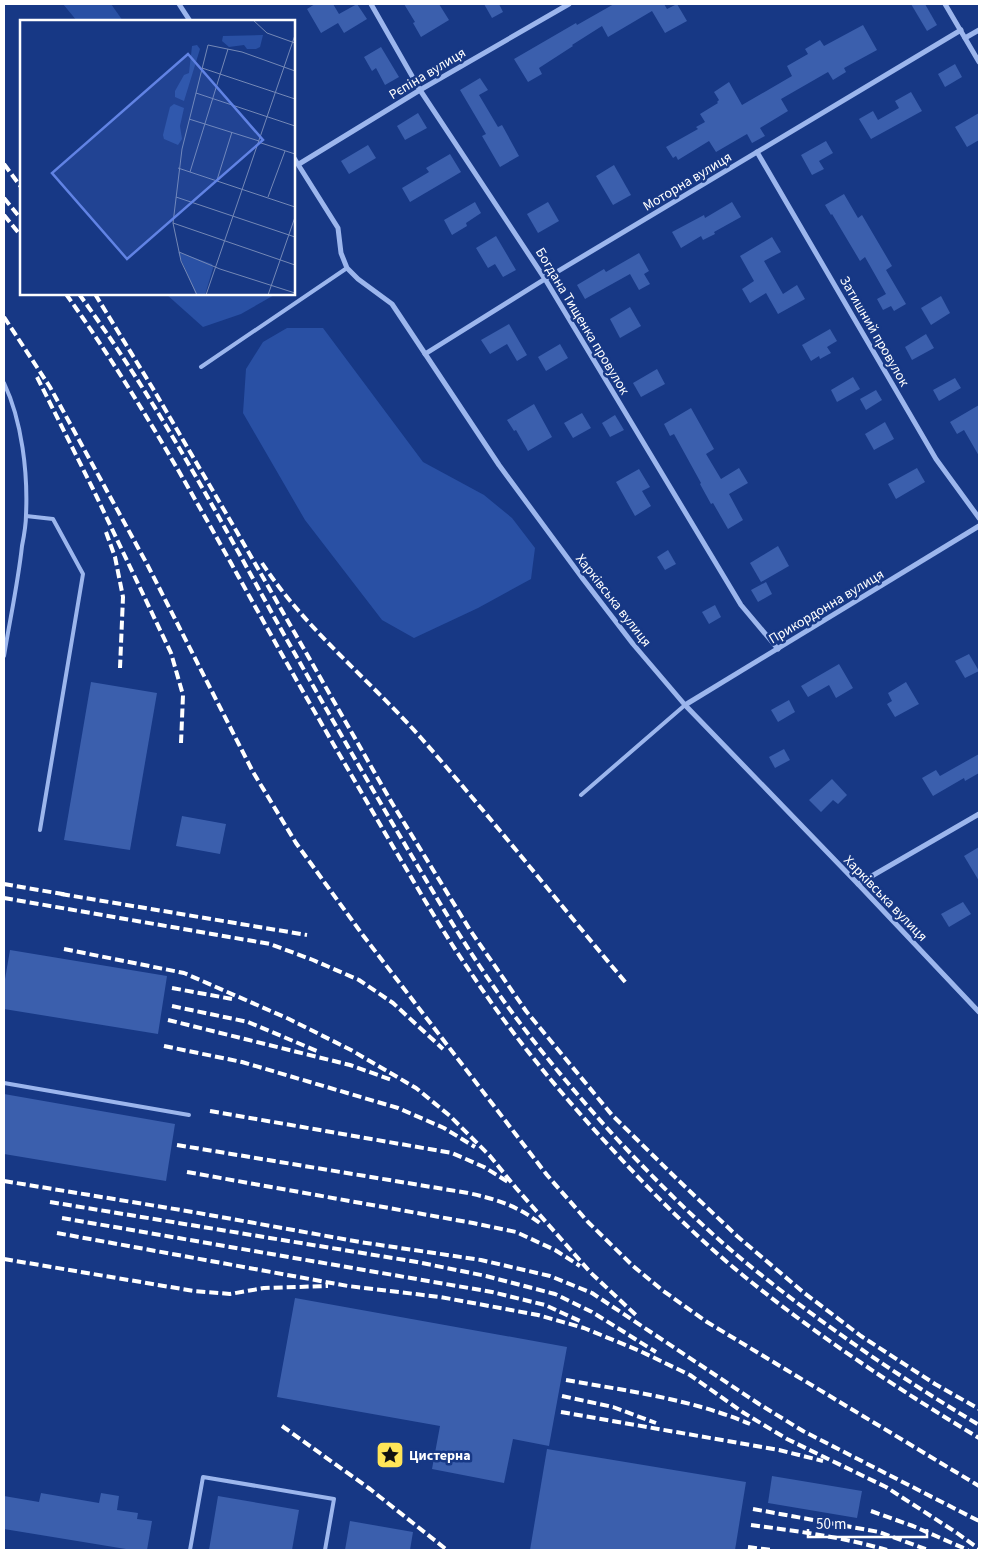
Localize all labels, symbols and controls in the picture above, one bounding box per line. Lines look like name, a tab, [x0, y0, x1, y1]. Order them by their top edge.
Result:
inset map	[20, 20, 295, 295]
street label: Рєпіна вулиця	[385, 43, 470, 105]
street label: Моторна вулиця	[639, 147, 736, 216]
street label: Богдана Тищенка провулок	[530, 244, 634, 399]
street label: Затишний провулок	[834, 273, 914, 390]
street label: Харківська вулиця	[571, 550, 656, 651]
street label: Прикордонна вулиця	[765, 564, 888, 649]
street label: Харківська вулиця	[839, 851, 932, 946]
place icon: Цистерна	[375, 1440, 405, 1470]
place label: Цистерна	[409, 1446, 471, 1466]
scale bar	[808, 1506, 927, 1538]
text: 50 m	[816, 1514, 846, 1535]

